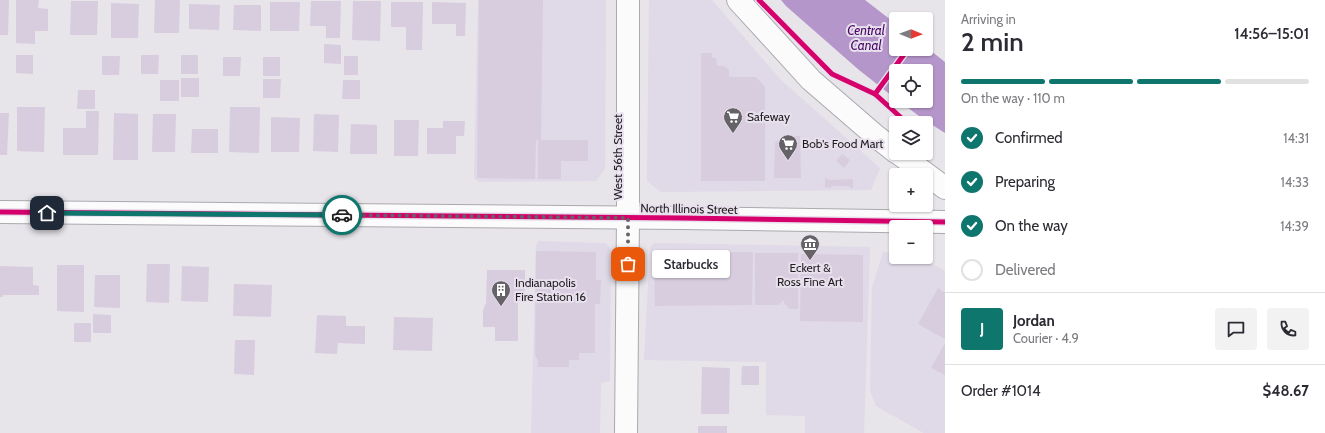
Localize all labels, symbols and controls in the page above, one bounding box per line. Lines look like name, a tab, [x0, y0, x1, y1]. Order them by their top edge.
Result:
text: Arriving in	[961, 11, 1016, 27]
north arrow	[889, 12, 933, 56]
map controls	[889, 12, 933, 264]
water label: Central Canal	[847, 22, 885, 53]
text: 14:56–15:01	[1234, 25, 1309, 43]
text: 2 min	[961, 26, 1024, 58]
button: locate	[889, 64, 933, 108]
text: On the way · 110 m	[961, 90, 1065, 106]
supermarket icon: Safeway	[722, 106, 744, 134]
place label: Safeway	[747, 109, 790, 124]
street label: West 56th Street	[610, 114, 625, 200]
button: layers	[889, 116, 933, 160]
icon: check	[961, 127, 983, 149]
text: Confirmed	[995, 129, 1063, 147]
text: 14:31	[1283, 130, 1309, 146]
supermarket icon: Bob's Food Mart	[777, 133, 799, 161]
place label: Bob's Food Mart	[802, 136, 883, 151]
button: +	[889, 168, 933, 212]
icon: check	[961, 171, 983, 193]
text: Preparing	[995, 173, 1055, 191]
text: 14:33	[1280, 174, 1309, 190]
courier	[322, 195, 362, 235]
pin	[30, 196, 64, 230]
street label: North Illinois Street	[640, 200, 738, 217]
icon: home	[36, 202, 58, 224]
icon: car	[331, 204, 353, 226]
icon: check	[961, 215, 983, 237]
text: On the way	[995, 217, 1068, 235]
text: 14:39	[1280, 218, 1309, 234]
button: −	[889, 220, 933, 264]
museum icon: Eckert & Ross Fine Art	[799, 233, 821, 261]
pin	[611, 247, 645, 281]
callout: Starbucks	[652, 250, 730, 278]
icon: bag	[617, 253, 639, 275]
text: Starbucks	[664, 256, 718, 272]
place label: Eckert & Ross Fine Art	[777, 260, 843, 289]
text: Delivered	[995, 261, 1056, 279]
place label: Indianapolis Fire Station 16	[515, 275, 586, 304]
building icon: Indianapolis Fire Station 16	[490, 279, 512, 307]
button: chat	[1215, 308, 1257, 350]
button: phone	[1267, 308, 1309, 350]
text: Jordan	[1013, 312, 1055, 330]
text: J	[980, 320, 984, 338]
text: Courier · 4.9	[1013, 330, 1079, 346]
text: Order #1014	[961, 382, 1041, 400]
text: $48.67	[1263, 382, 1309, 400]

